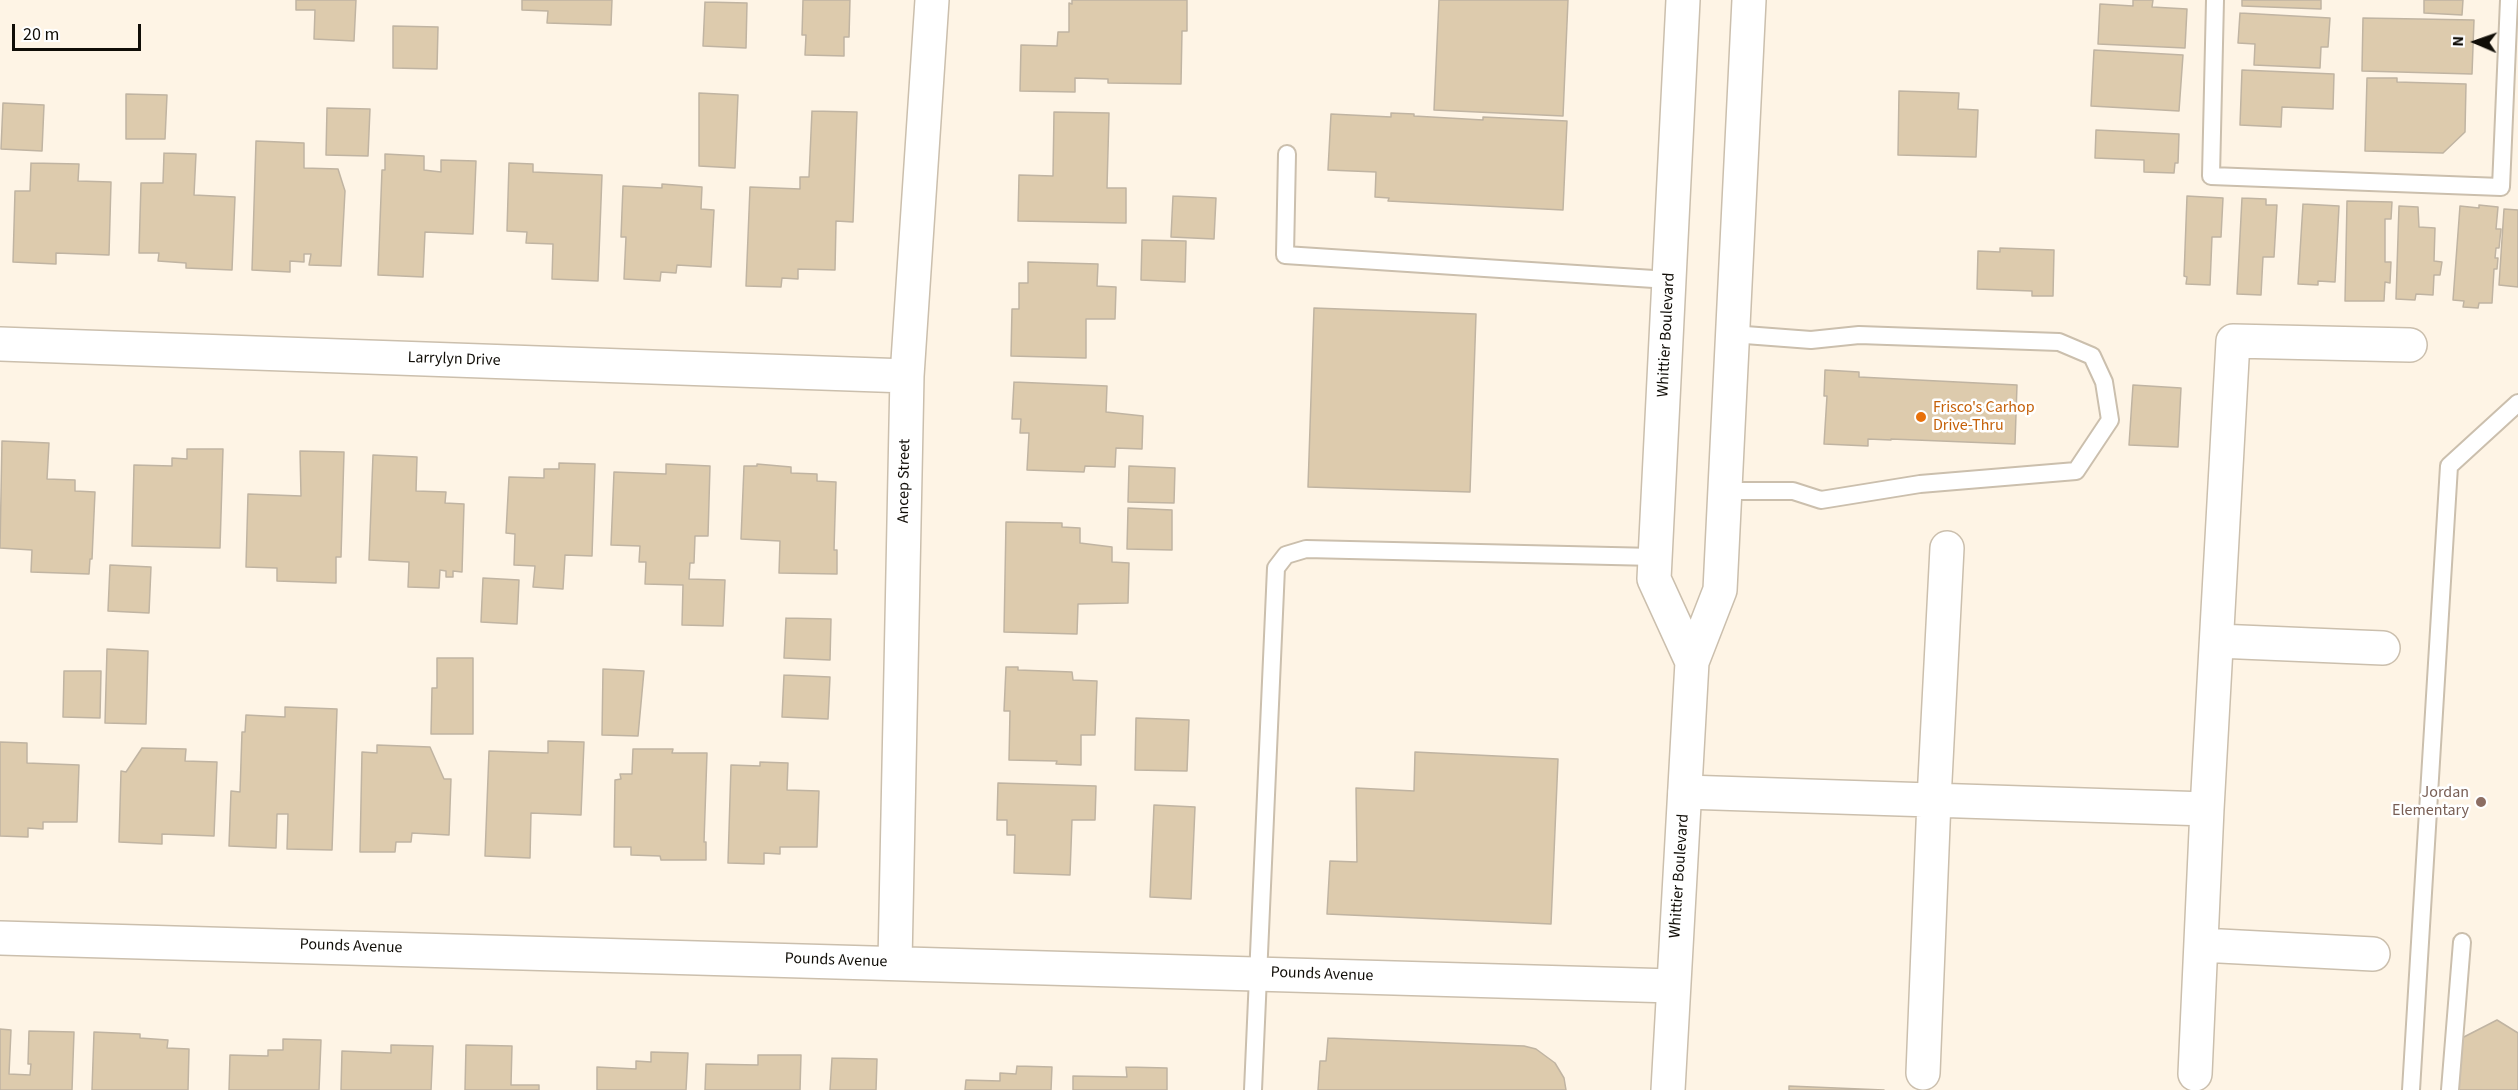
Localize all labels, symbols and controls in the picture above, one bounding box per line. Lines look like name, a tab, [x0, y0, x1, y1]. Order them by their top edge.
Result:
scale bar	[15, 12, 144, 50]
north arrow	[2446, 12, 2506, 72]
text: 20 m	[23, 22, 59, 47]
text: N	[2447, 36, 2469, 47]
street label: Whittier Boulevard	[1654, 272, 1680, 398]
street label: Larrylyn Drive	[407, 349, 501, 371]
place label: Frisco's Carhop Drive-Thru	[1933, 398, 2035, 436]
marker: Frisco's Carhop Drive-Thru	[1914, 410, 1928, 424]
street label: Ancep Street	[895, 439, 915, 523]
place label: Jordan Elementary	[2392, 783, 2469, 821]
marker: Jordan Elementary	[2474, 795, 2488, 809]
street label: Whittier Boulevard	[1666, 813, 1694, 939]
street label: Pounds Avenue	[299, 936, 403, 958]
street label: Pounds Avenue	[784, 950, 888, 972]
street label: Pounds Avenue	[1270, 964, 1374, 986]

